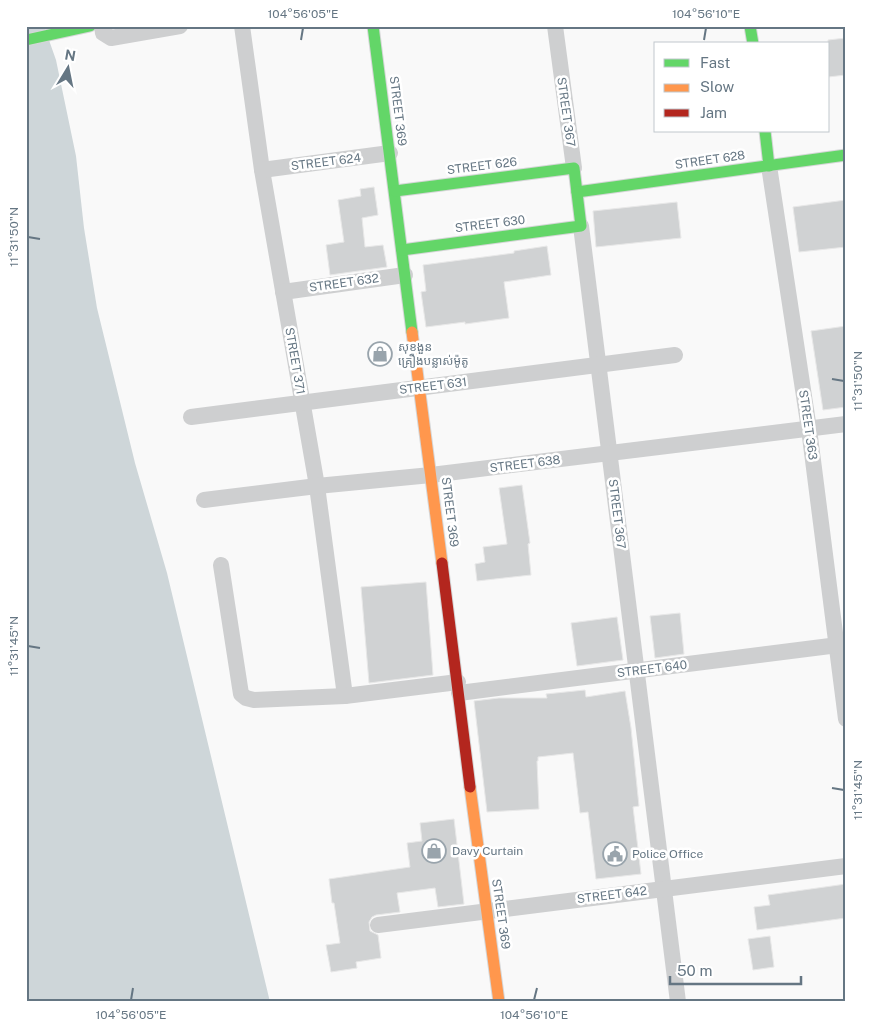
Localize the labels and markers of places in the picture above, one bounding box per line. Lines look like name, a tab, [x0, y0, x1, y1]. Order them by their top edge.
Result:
place label: សុខងួន គ្រឿងបន្លាស់ម៉ូតូ	[398, 340, 469, 368]
shop icon: សុខងួន គ្រឿងបន្លាស់ម៉ូតូ	[367, 341, 393, 367]
shop icon: Davy Curtain	[421, 838, 447, 864]
public building icon: Police Office	[602, 841, 628, 867]
place label: Davy Curtain	[452, 844, 523, 858]
place label: Police Office	[632, 847, 703, 861]

